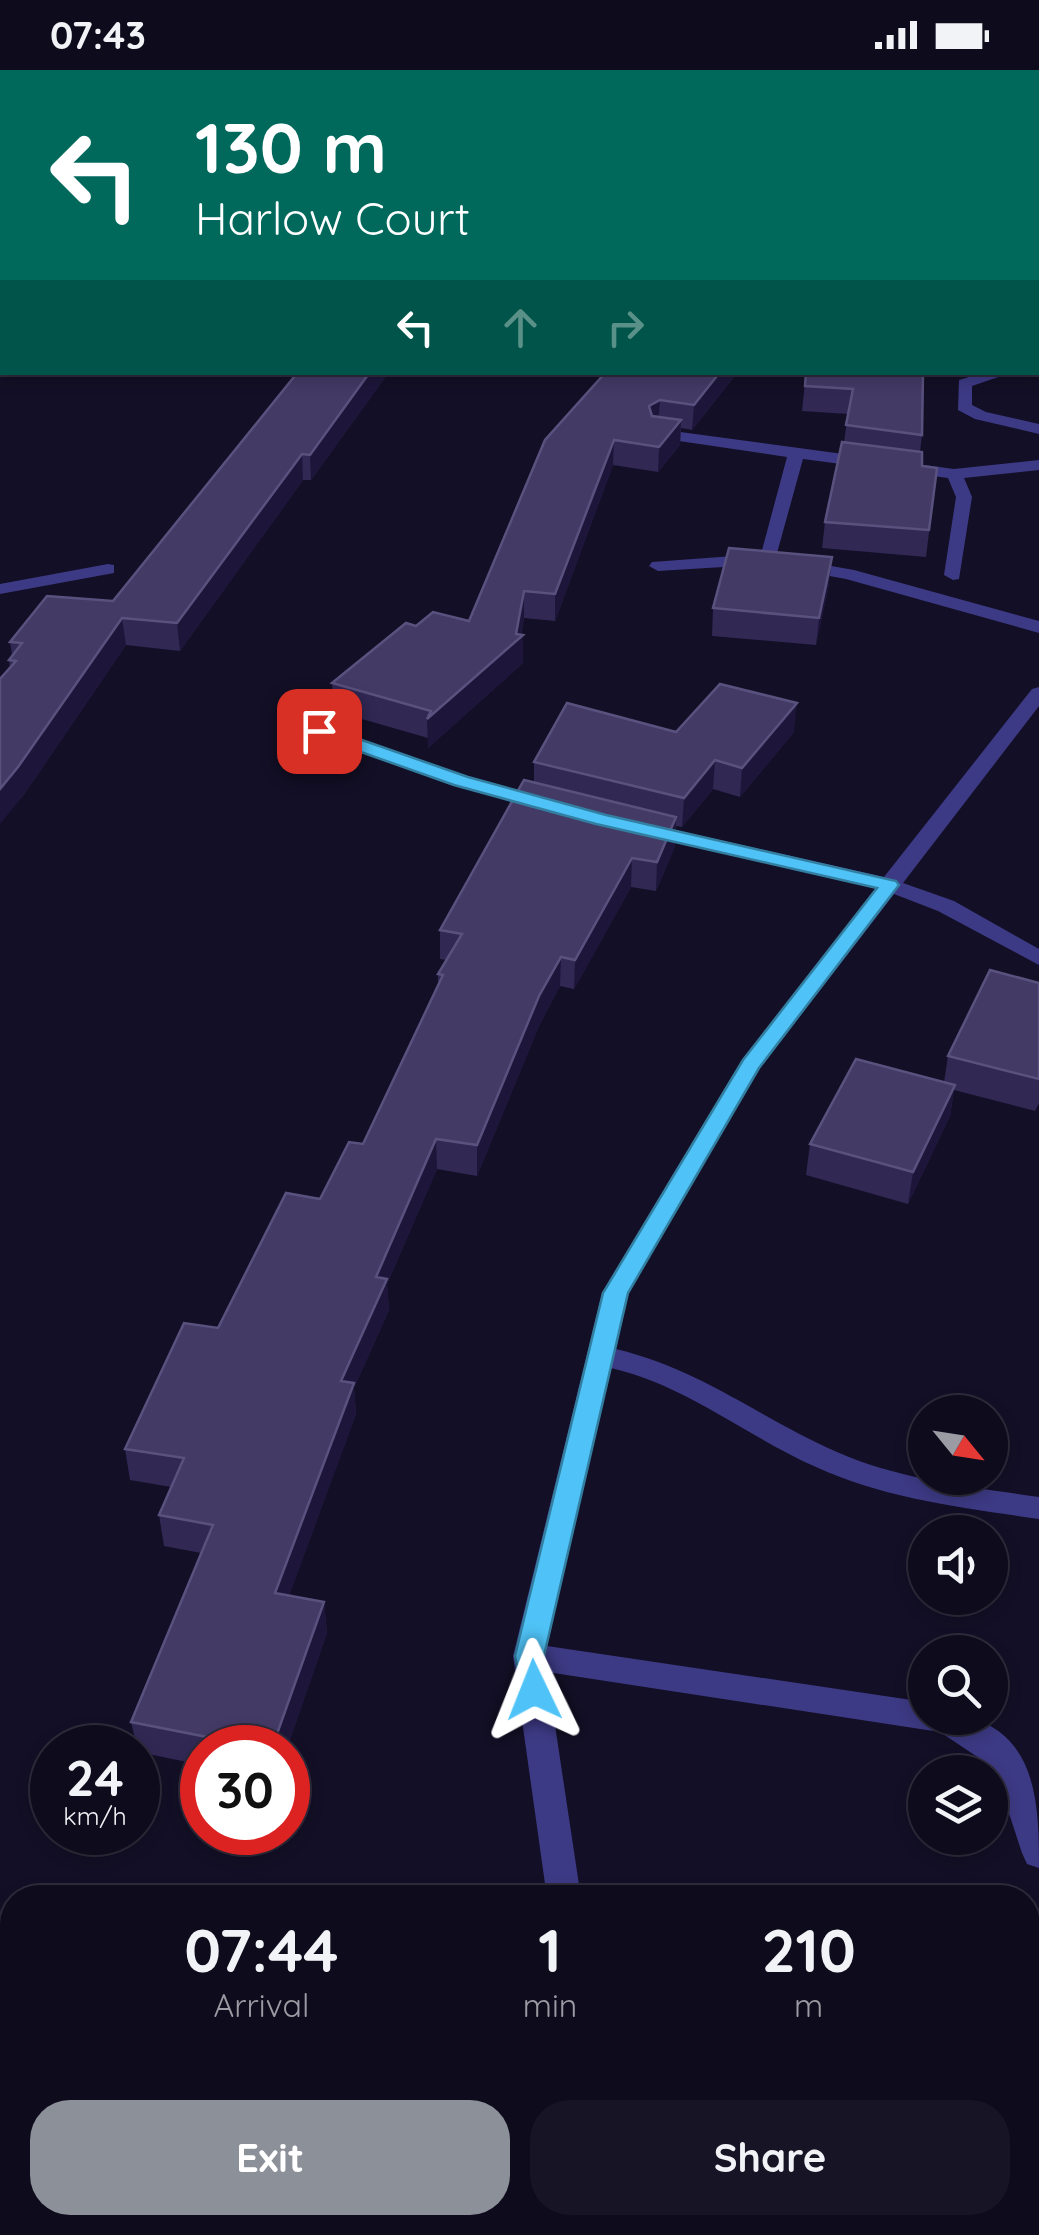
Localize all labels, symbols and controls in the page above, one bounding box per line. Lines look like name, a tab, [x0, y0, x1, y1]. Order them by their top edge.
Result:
text: 07:43	[50, 11, 146, 59]
text: 130 m	[195, 103, 387, 191]
icon: left	[30, 110, 160, 240]
text: Harlow Court	[195, 190, 470, 246]
icon: left	[388, 300, 443, 355]
icon: ahead	[493, 300, 548, 355]
icon: right	[598, 300, 653, 355]
pin	[277, 689, 362, 774]
icon: arrive	[292, 704, 347, 759]
north arrow	[908, 1395, 1008, 1495]
map controls	[908, 1395, 1008, 1855]
button: sound	[908, 1515, 1008, 1615]
button: search	[908, 1635, 1008, 1735]
position arrow	[482, 1638, 586, 1742]
speed limit sign: 30	[180, 1725, 310, 1855]
text: 24	[66, 1746, 124, 1809]
button: layers	[908, 1755, 1008, 1855]
text: km/h	[63, 1800, 127, 1831]
text: 07:44	[184, 1912, 339, 1987]
text: 1	[538, 1912, 562, 1987]
text: 210	[761, 1912, 856, 1987]
text: Arrival	[213, 1985, 309, 2025]
text: min	[523, 1985, 577, 2025]
text: m	[794, 1985, 823, 2025]
button: Exit	[30, 2100, 510, 2215]
button: Share	[530, 2100, 1010, 2215]

